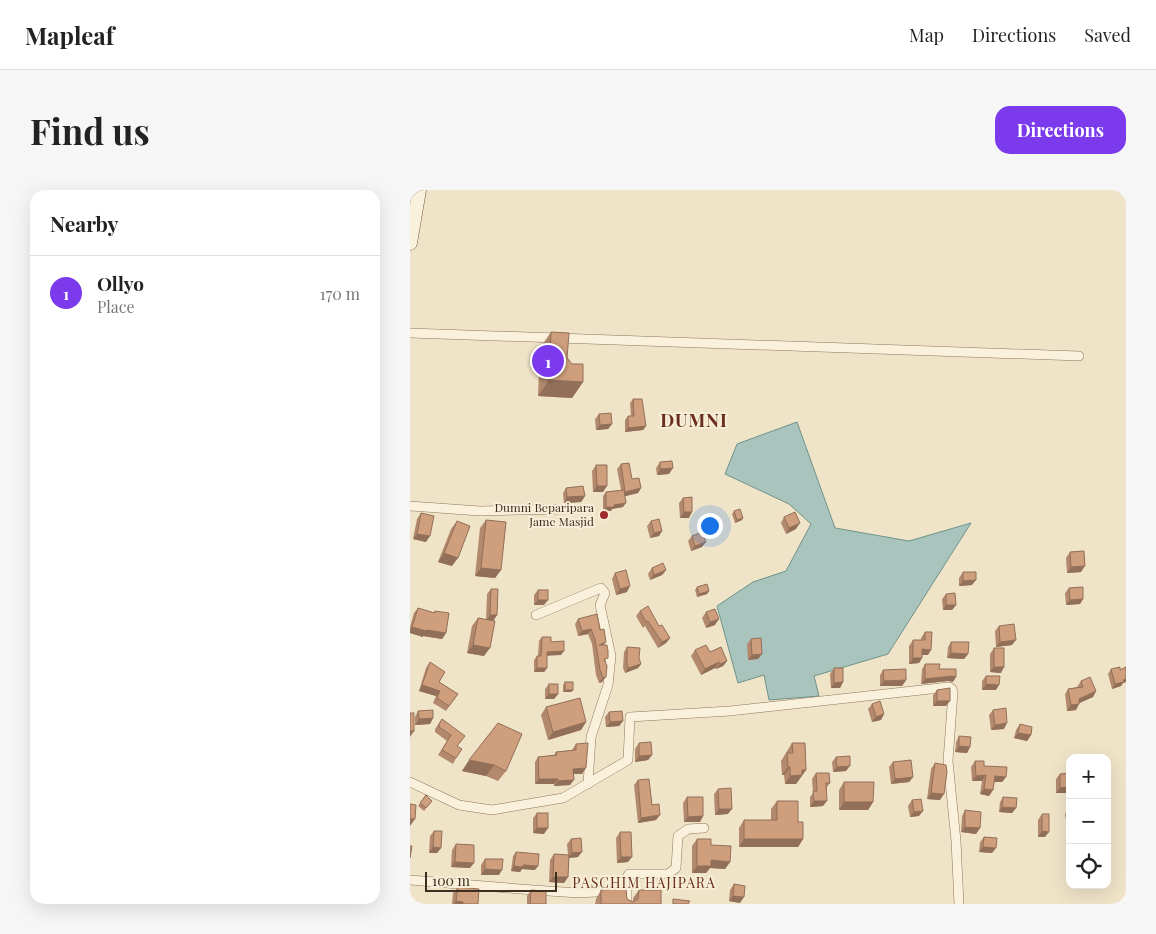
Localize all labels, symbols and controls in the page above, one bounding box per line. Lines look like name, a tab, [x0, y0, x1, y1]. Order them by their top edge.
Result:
text: Mapleaf	[25, 19, 114, 51]
text: Map	[909, 23, 944, 47]
text: Directions	[972, 23, 1056, 47]
text: Saved	[1084, 23, 1131, 47]
button: Directions	[995, 106, 1126, 154]
text: Find us	[30, 107, 150, 154]
text: Nearby	[50, 209, 119, 237]
text: Ollyo	[97, 270, 144, 296]
text: 1	[63, 283, 69, 304]
text: 170 m	[320, 283, 360, 304]
text: Place	[97, 296, 135, 317]
pin: 1	[532, 342, 564, 380]
district label: DUMNI	[660, 408, 728, 432]
place label: Dumni Beparipara Jame Masjid	[494, 499, 594, 529]
marker: Dumni Beparipara Jame Masjid	[598, 509, 610, 521]
your location	[697, 513, 723, 539]
map controls	[1066, 754, 1111, 889]
button: +	[1066, 754, 1111, 799]
button: −	[1066, 799, 1111, 844]
button: locate	[1066, 844, 1111, 889]
scale bar	[425, 869, 558, 892]
text: 100 m	[432, 871, 470, 890]
district label: PASCHIM HAJIPARA	[572, 873, 716, 892]

